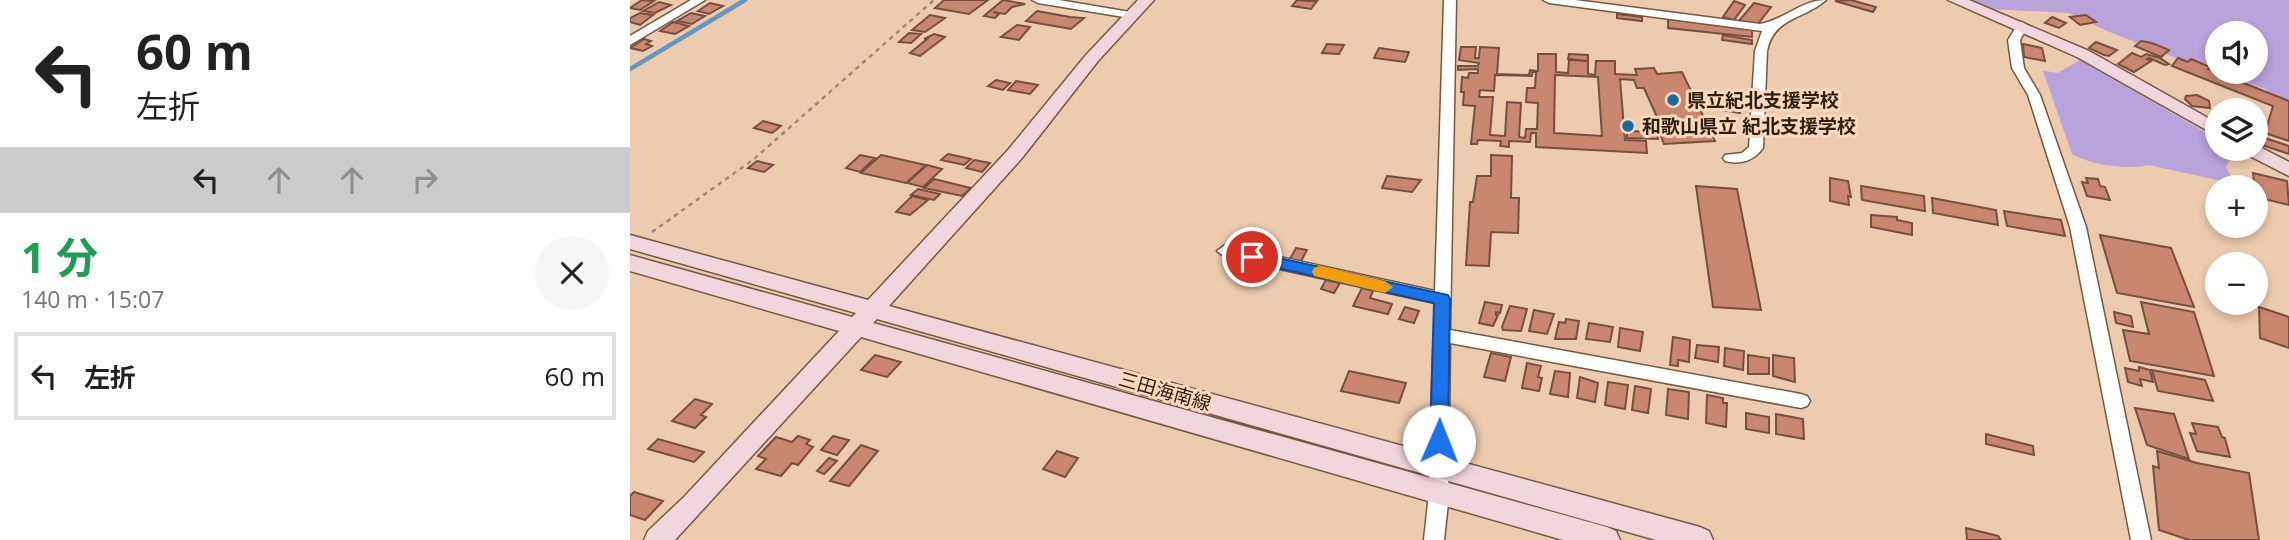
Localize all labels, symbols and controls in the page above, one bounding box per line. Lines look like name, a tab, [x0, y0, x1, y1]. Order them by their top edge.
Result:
text: 60 m	[136, 18, 253, 84]
map controls	[2205, 21, 2268, 315]
button: sound	[2205, 21, 2268, 84]
icon: left	[21, 28, 112, 119]
text: 左折	[136, 84, 200, 127]
place label: 県立紀北支援学校	[1687, 87, 1839, 113]
marker: 県立紀北支援学校	[1665, 92, 1681, 108]
button: layers	[2205, 98, 2268, 161]
place label: 和歌山県立 紀北支援学校	[1642, 113, 1856, 139]
marker: 和歌山県立 紀北支援学校	[1620, 118, 1636, 134]
icon: left	[187, 161, 225, 199]
icon: ahead	[260, 161, 298, 199]
icon: ahead	[333, 161, 371, 199]
icon: right	[406, 161, 444, 199]
button: +	[2205, 175, 2268, 238]
pin	[1222, 227, 1282, 287]
text: 1 分	[21, 228, 98, 285]
button: close	[535, 236, 609, 310]
icon: arrive	[1233, 238, 1271, 276]
button: −	[2205, 252, 2268, 315]
text: 140 m · 15:07	[21, 283, 164, 315]
icon: left	[25, 357, 63, 395]
text: 60 m	[544, 358, 605, 394]
text: 左折	[84, 359, 136, 395]
street label: 三田海南線	[1116, 365, 1214, 417]
position arrow	[1402, 404, 1476, 478]

